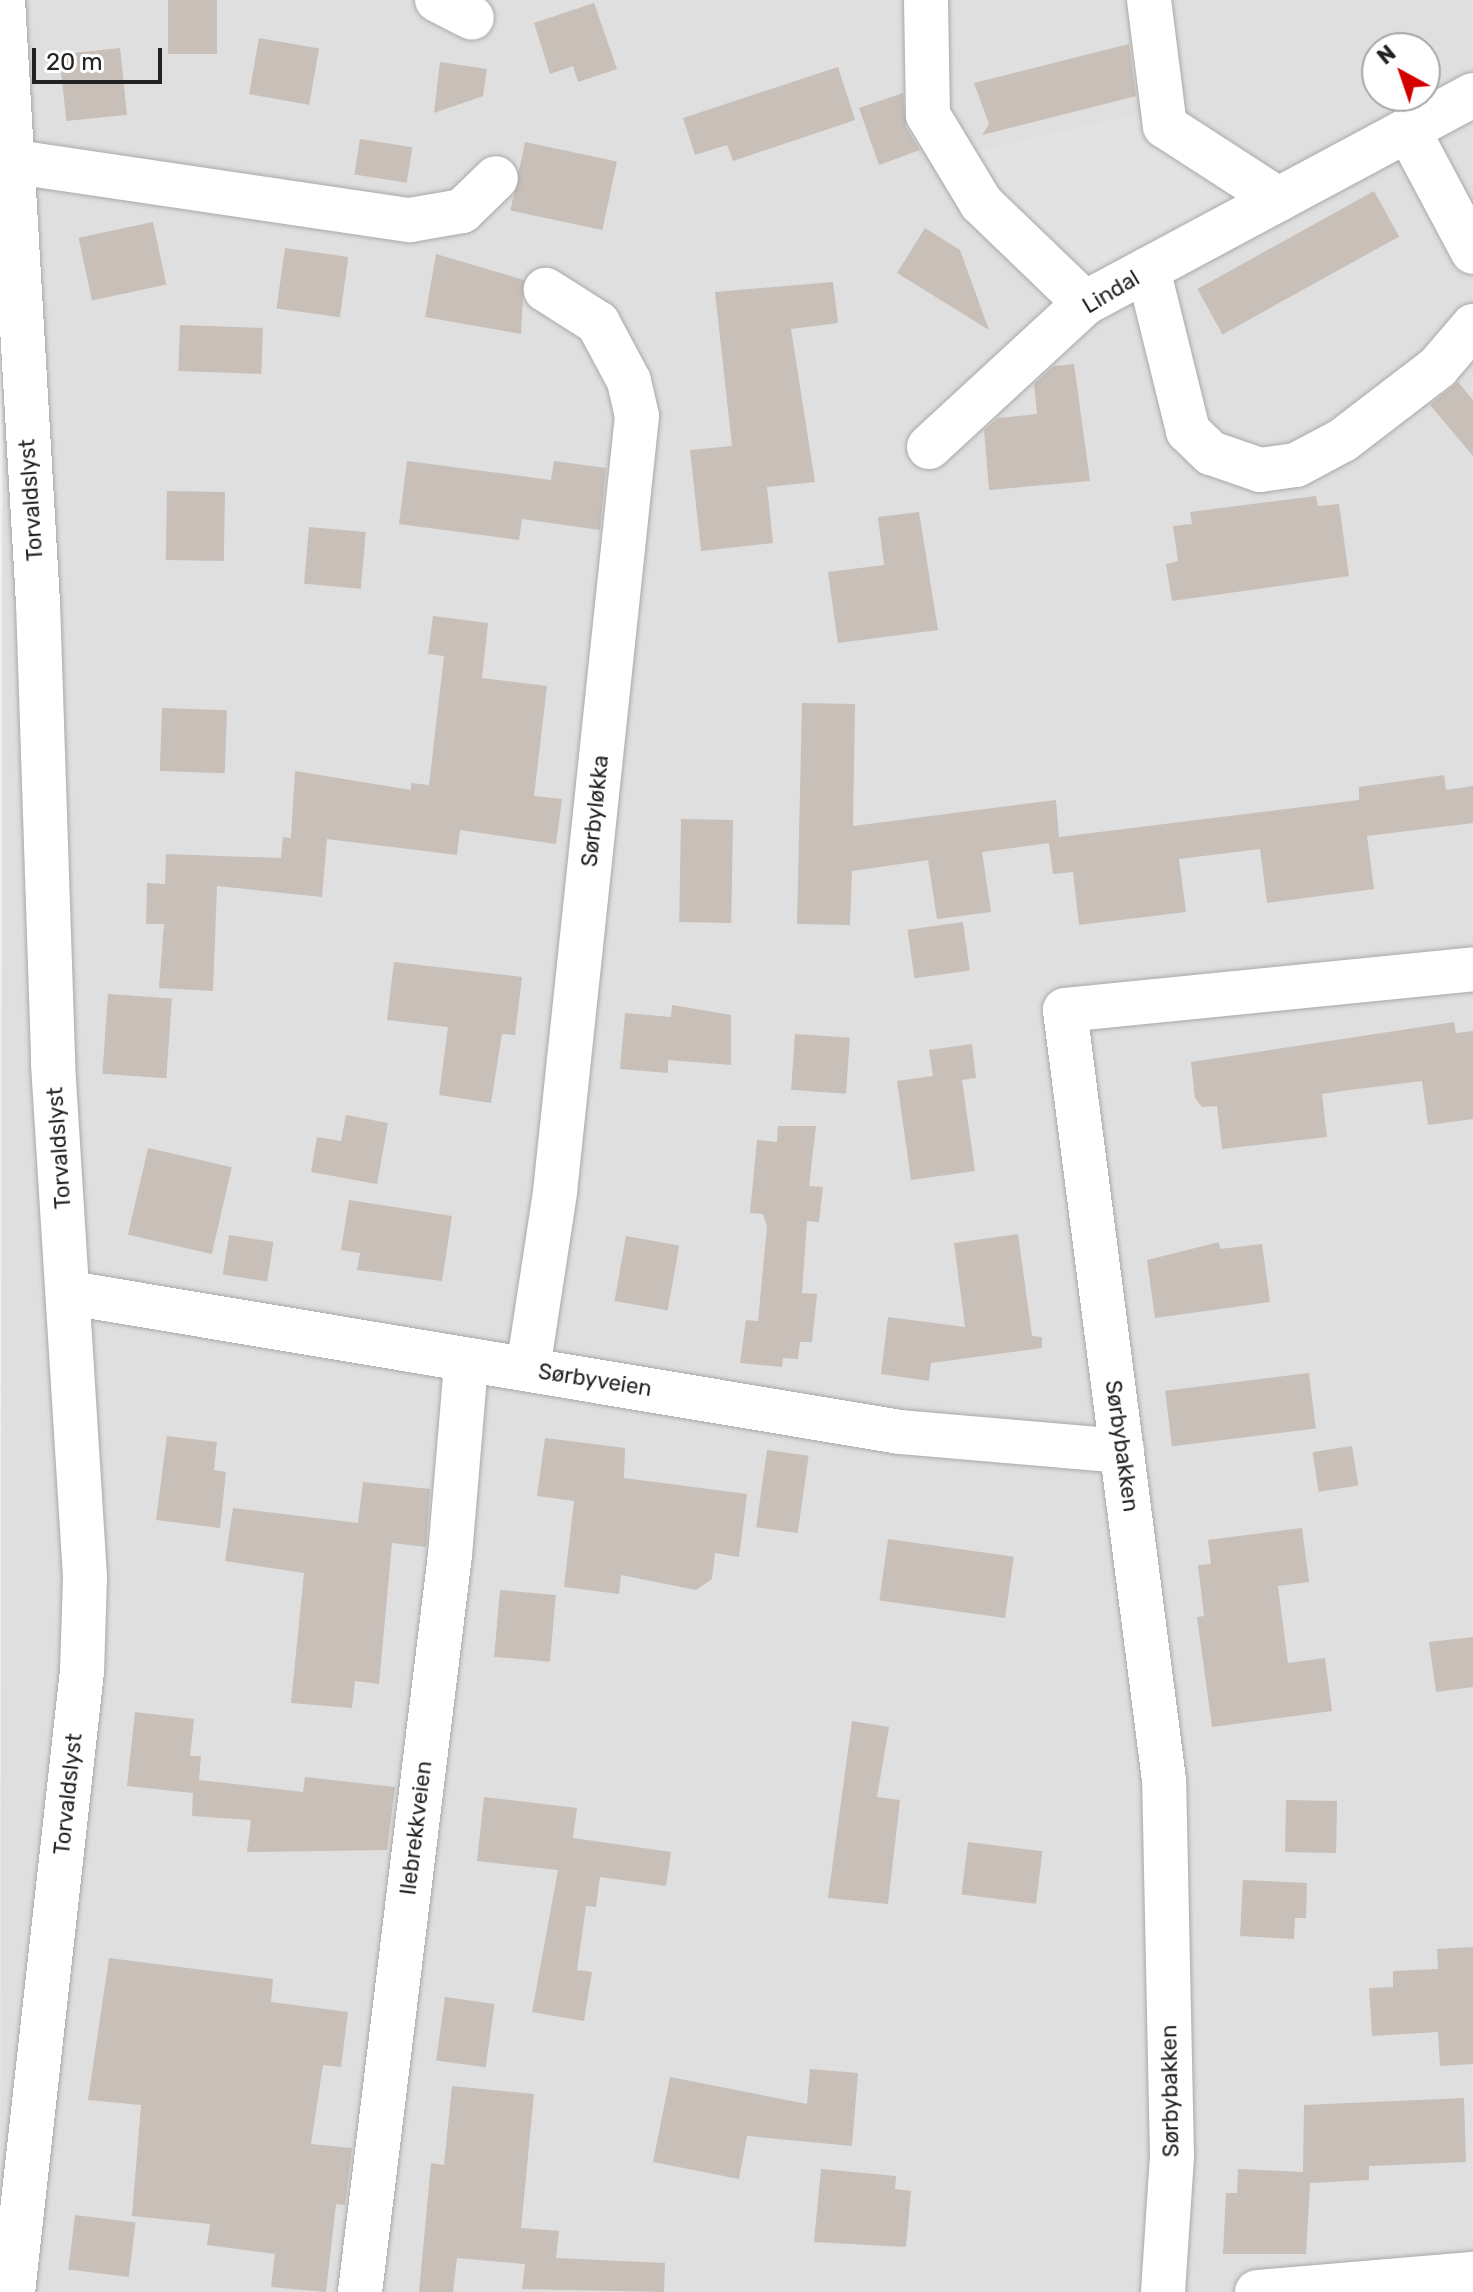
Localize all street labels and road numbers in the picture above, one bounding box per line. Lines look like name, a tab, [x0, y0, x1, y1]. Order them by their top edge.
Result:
street label: Lindal	[1078, 265, 1144, 319]
street label: Torvaldslyst	[14, 438, 48, 562]
street label: Sørbyløkka	[576, 754, 614, 868]
street label: Torvaldslyst	[42, 1086, 76, 1210]
street label: Sørbyveien	[536, 1358, 654, 1402]
street label: Sørbybakken	[1100, 1379, 1144, 1513]
street label: Torvaldslyst	[48, 1732, 88, 1856]
street label: Ilebrekkveien	[395, 1759, 437, 1897]
street label: Sørbybakken	[1156, 2025, 1184, 2157]

